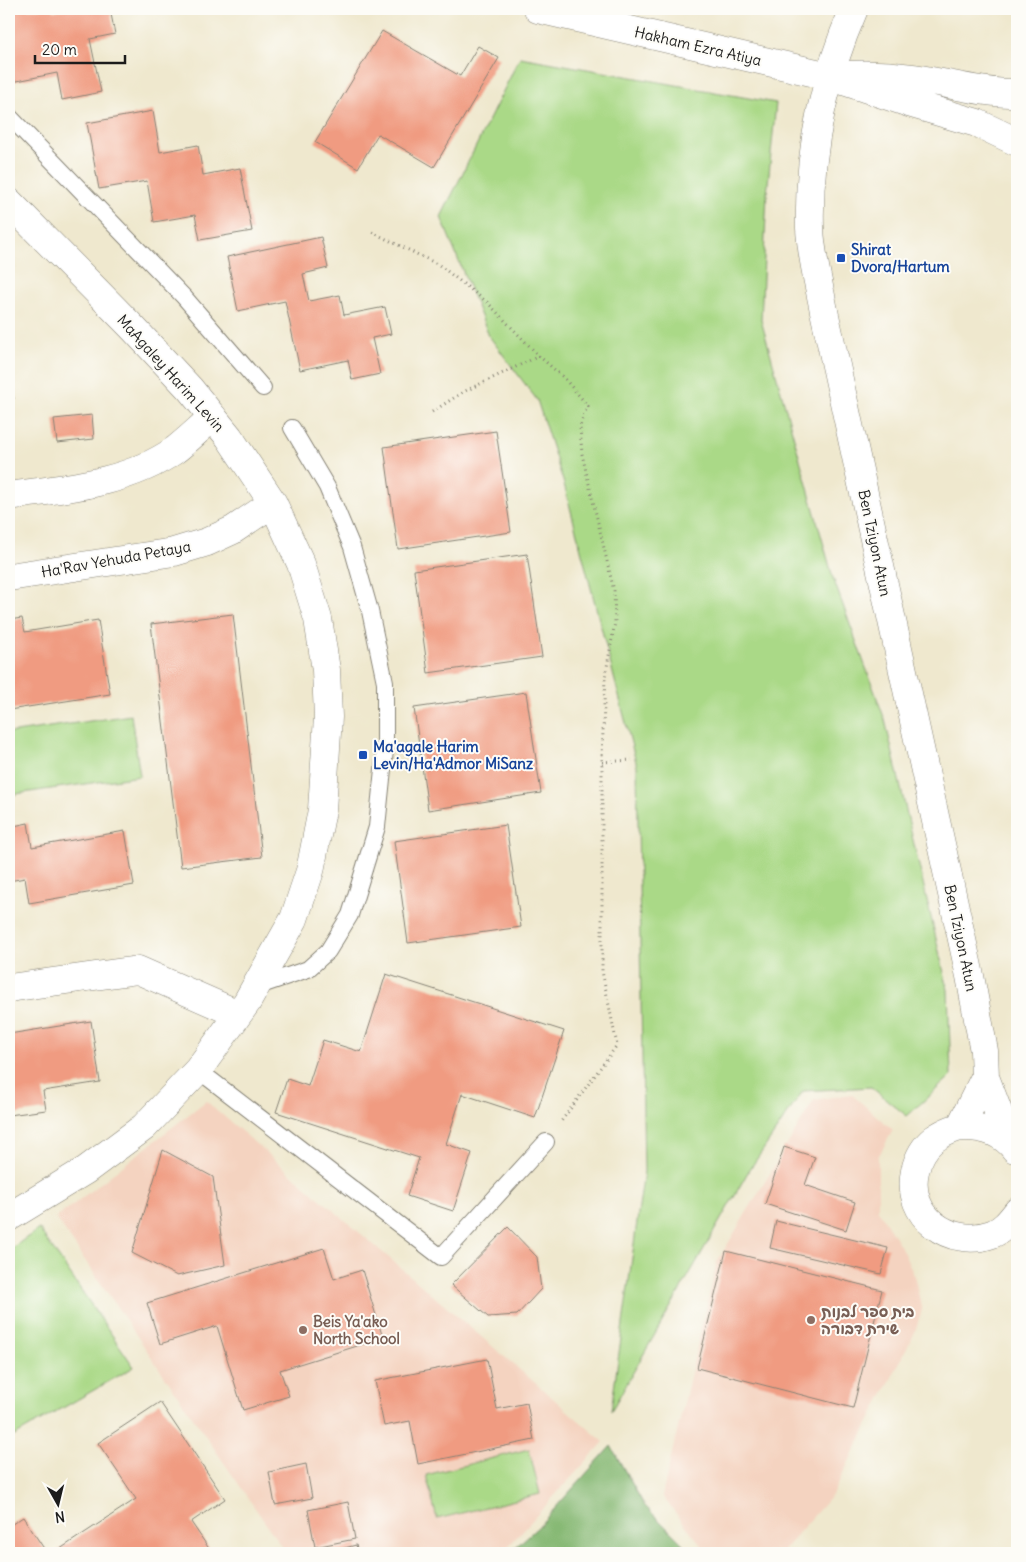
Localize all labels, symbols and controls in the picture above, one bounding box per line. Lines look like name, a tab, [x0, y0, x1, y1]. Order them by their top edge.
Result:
street label: Hakham Ezra Atiya	[633, 22, 764, 70]
scale bar	[35, 32, 125, 64]
text: 20 m	[42, 40, 77, 59]
place label: Shirat Dvora/Hartum	[851, 240, 950, 276]
marker: Shirat Dvora/Hartum	[835, 252, 847, 264]
street label: MaAgaley Harim Levin	[113, 310, 229, 436]
street label: Ben Tziyon Atun	[854, 488, 896, 598]
street label: Ha'Rav Yehuda Petaya	[40, 536, 193, 582]
place label: Ma'agale Harim Levin/Ha'Admor MiSanz	[373, 737, 533, 773]
marker: Ma'agale Harim Levin/Ha'Admor MiSanz	[357, 749, 369, 761]
street label: Ben Tziyon Atun	[940, 883, 982, 993]
place label: בית ספר לבנות שירת דבורה	[821, 1302, 915, 1338]
place label: Beis Ya'ako North School	[313, 1312, 400, 1348]
marker: בית ספר לבנות שירת דבורה	[805, 1314, 817, 1326]
marker: Beis Ya'ako North School	[297, 1324, 309, 1336]
north arrow	[32, 1480, 82, 1530]
text: N	[54, 1507, 66, 1526]

